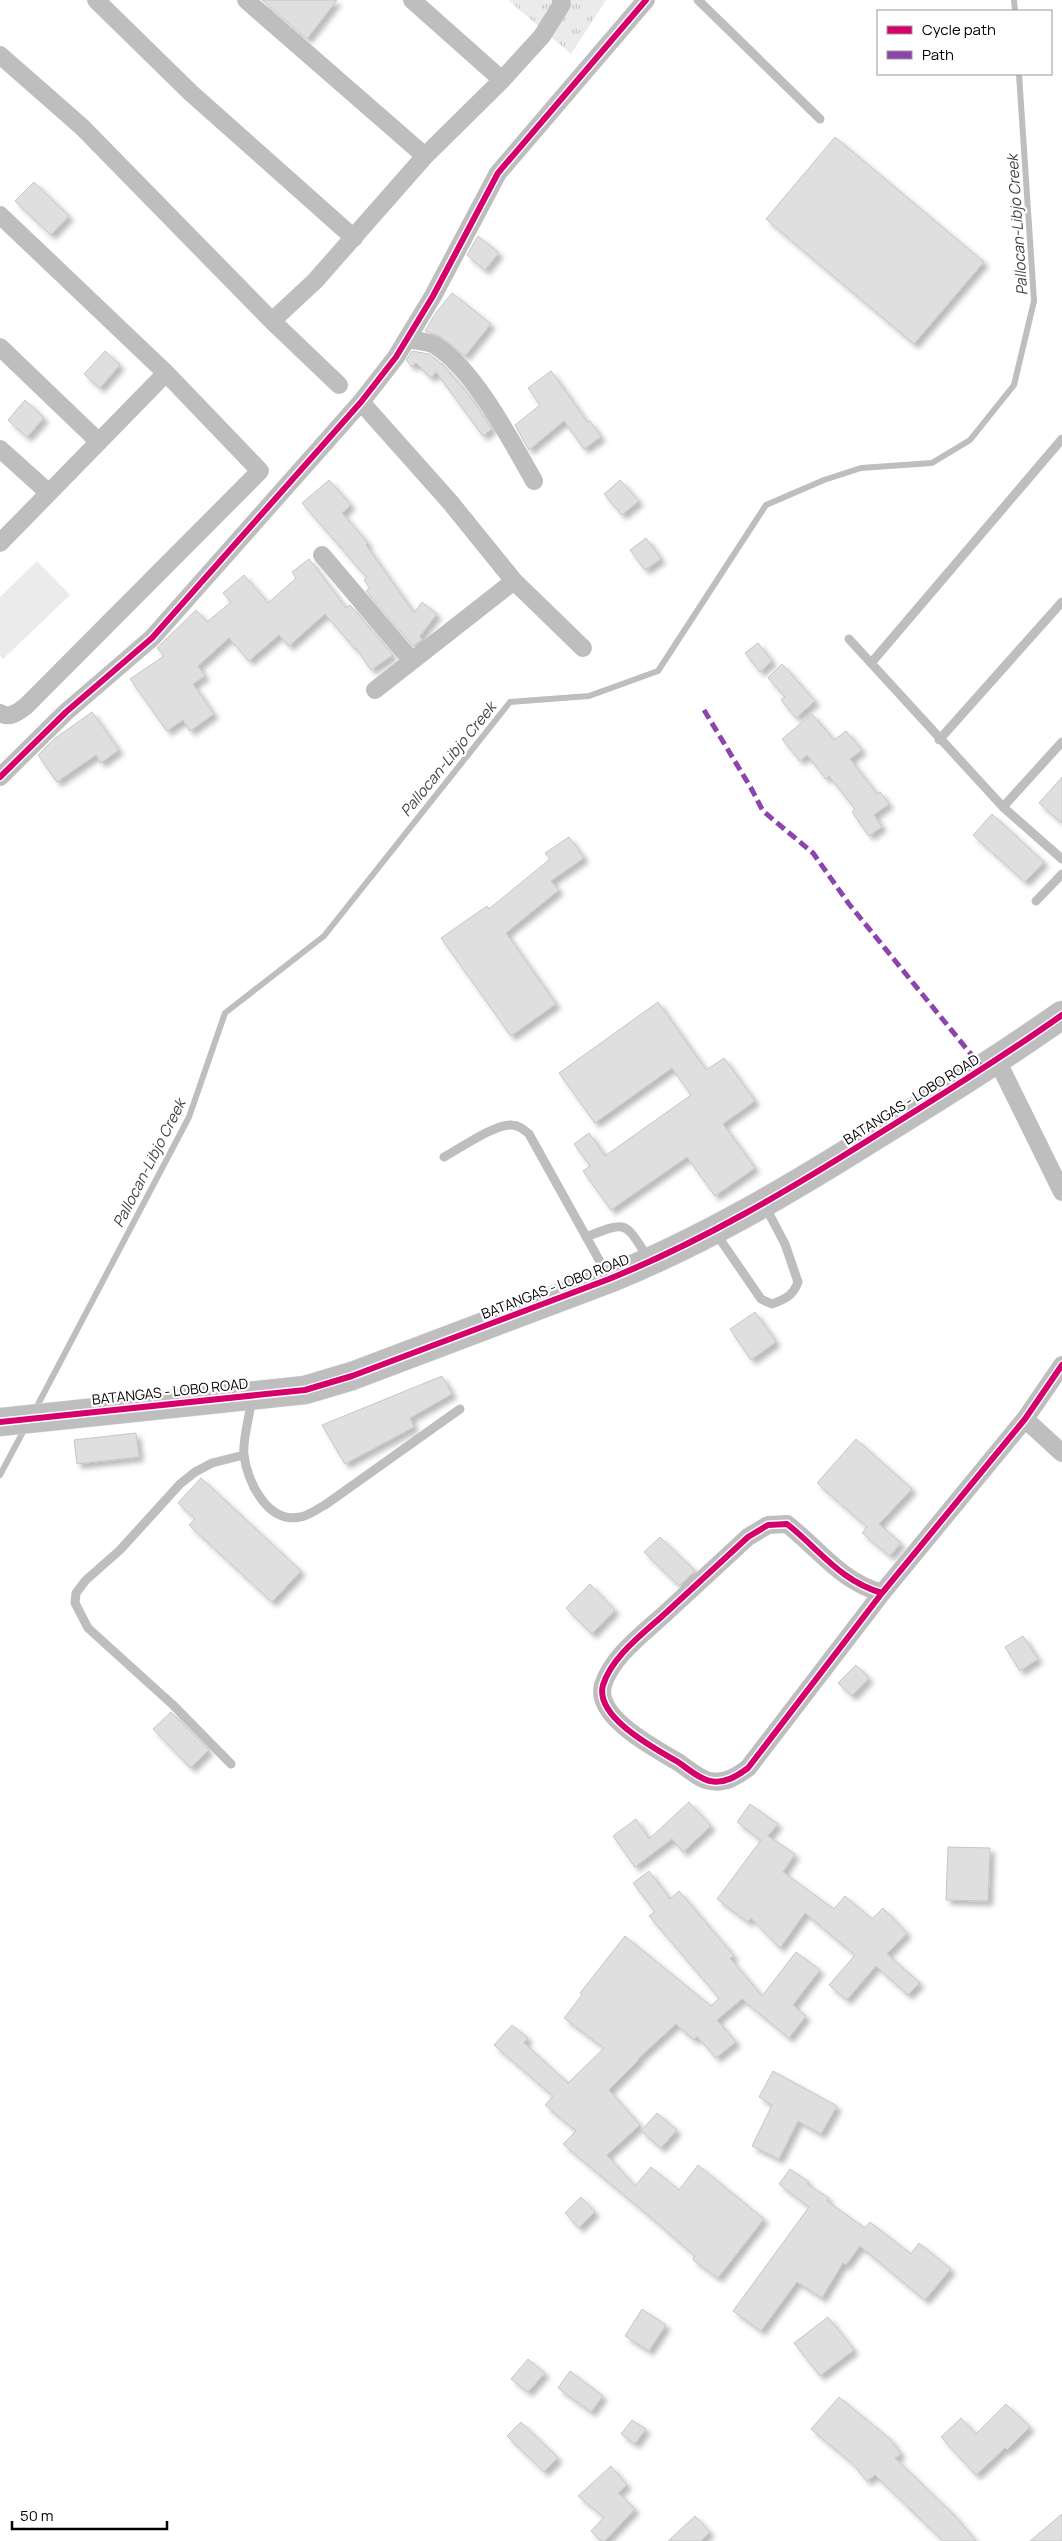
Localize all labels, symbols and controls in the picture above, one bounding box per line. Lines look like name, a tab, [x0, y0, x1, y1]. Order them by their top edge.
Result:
legend	[877, 10, 1052, 75]
text: Cycle path	[922, 19, 996, 40]
text: Path	[922, 44, 954, 65]
water label: Pallocan-Libjo Creek	[1001, 151, 1032, 296]
water label: Pallocan-Libjo Creek	[395, 695, 502, 821]
street label: BATANGAS - LOBO ROAD	[839, 1049, 983, 1149]
water label: Pallocan-Libjo Creek	[108, 1093, 192, 1231]
street label: BATANGAS - LOBO ROAD	[478, 1249, 632, 1323]
street label: BATANGAS - LOBO ROAD	[91, 1373, 249, 1409]
scale bar	[12, 2498, 168, 2530]
text: 50 m	[20, 2505, 54, 2526]

